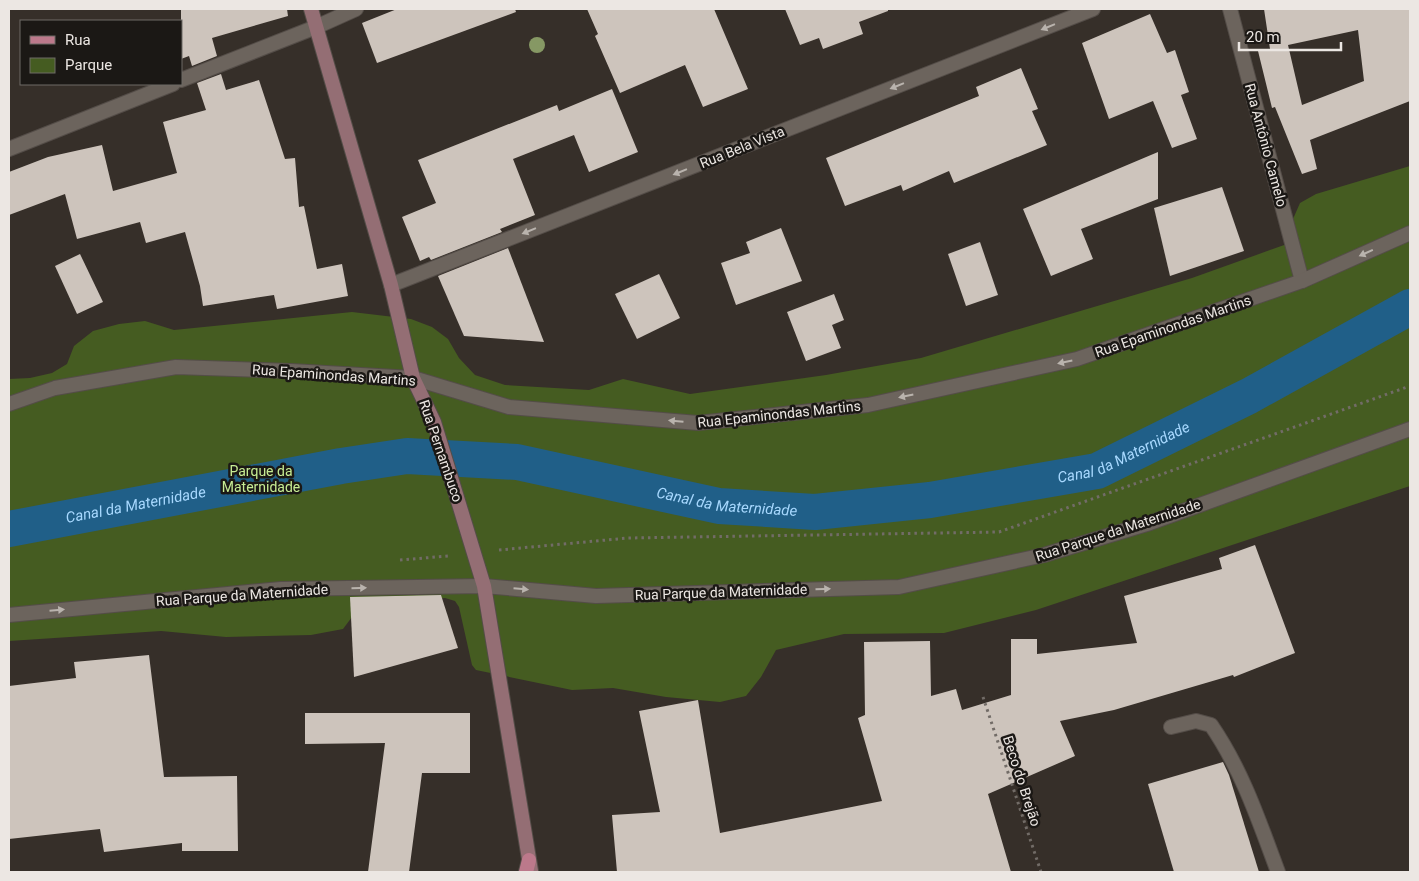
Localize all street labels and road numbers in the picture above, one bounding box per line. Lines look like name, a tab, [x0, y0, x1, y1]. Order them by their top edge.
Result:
street label: Rua Antônio Camelo	[1242, 82, 1290, 208]
street label: Rua Bela Vista	[697, 123, 787, 171]
street label: Rua Epaminondas Martins	[1093, 292, 1253, 360]
street label: Rua Epaminondas Martins	[252, 361, 416, 389]
street label: Rua Epaminondas Martins	[697, 397, 861, 431]
street label: Rua Pernambuco	[416, 398, 466, 504]
street label: Rua Parque da Maternidade	[1033, 496, 1203, 564]
street label: Rua Parque da Maternidade	[155, 581, 329, 609]
street label: Rua Parque da Maternidade	[635, 581, 807, 603]
street label: Beco do Brejão	[1000, 734, 1044, 828]

